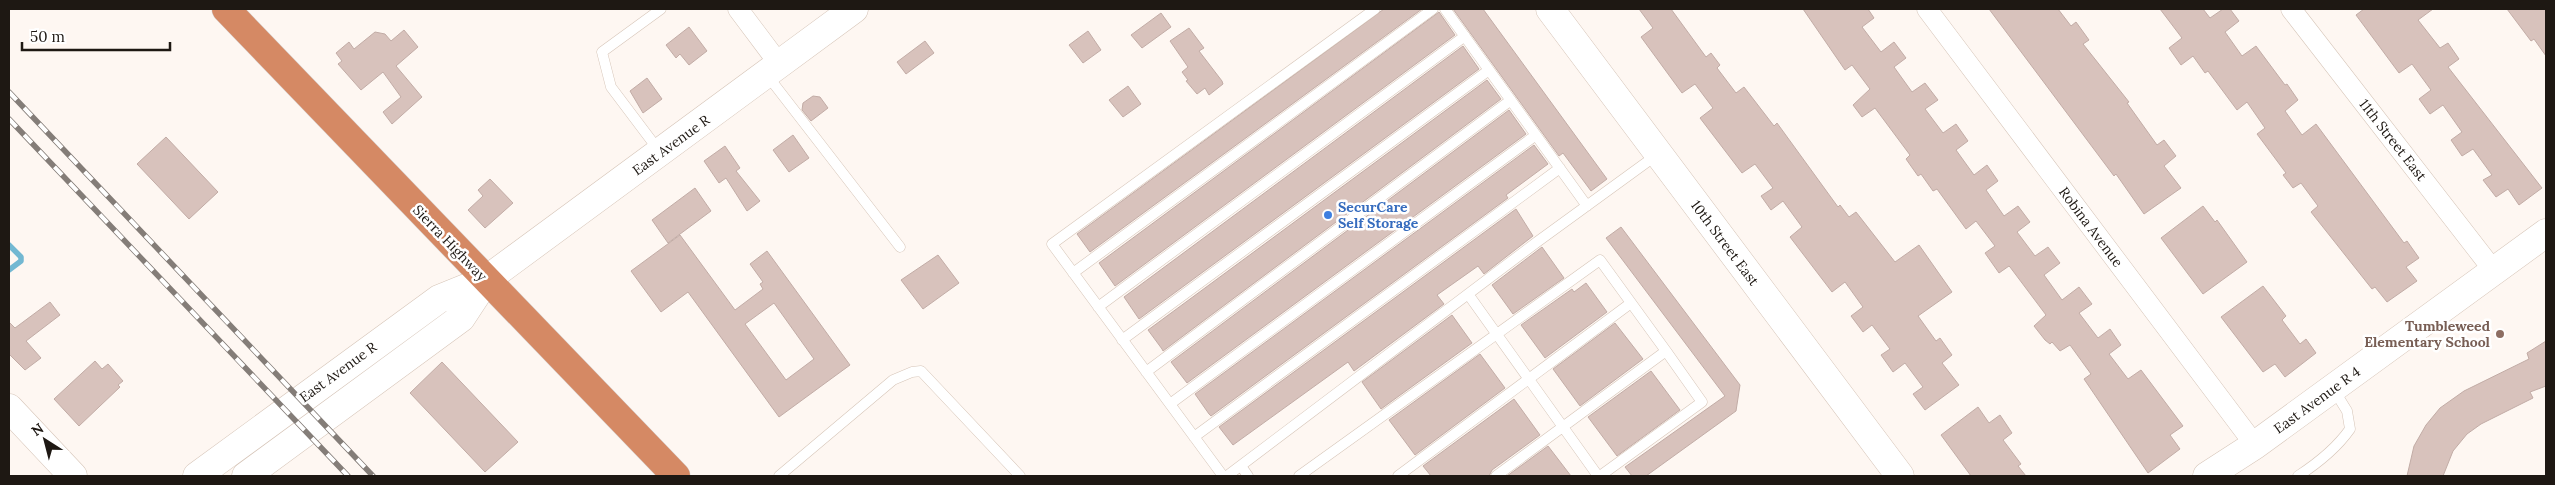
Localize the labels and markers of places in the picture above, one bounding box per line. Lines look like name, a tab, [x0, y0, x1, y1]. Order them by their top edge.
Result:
place label: SecurCare Self Storage	[1338, 198, 1419, 232]
marker: SecurCare Self Storage	[1322, 209, 1334, 221]
place label: Tumbleweed Elementary School	[2364, 317, 2491, 351]
marker: Tumbleweed Elementary School	[2494, 328, 2506, 340]

